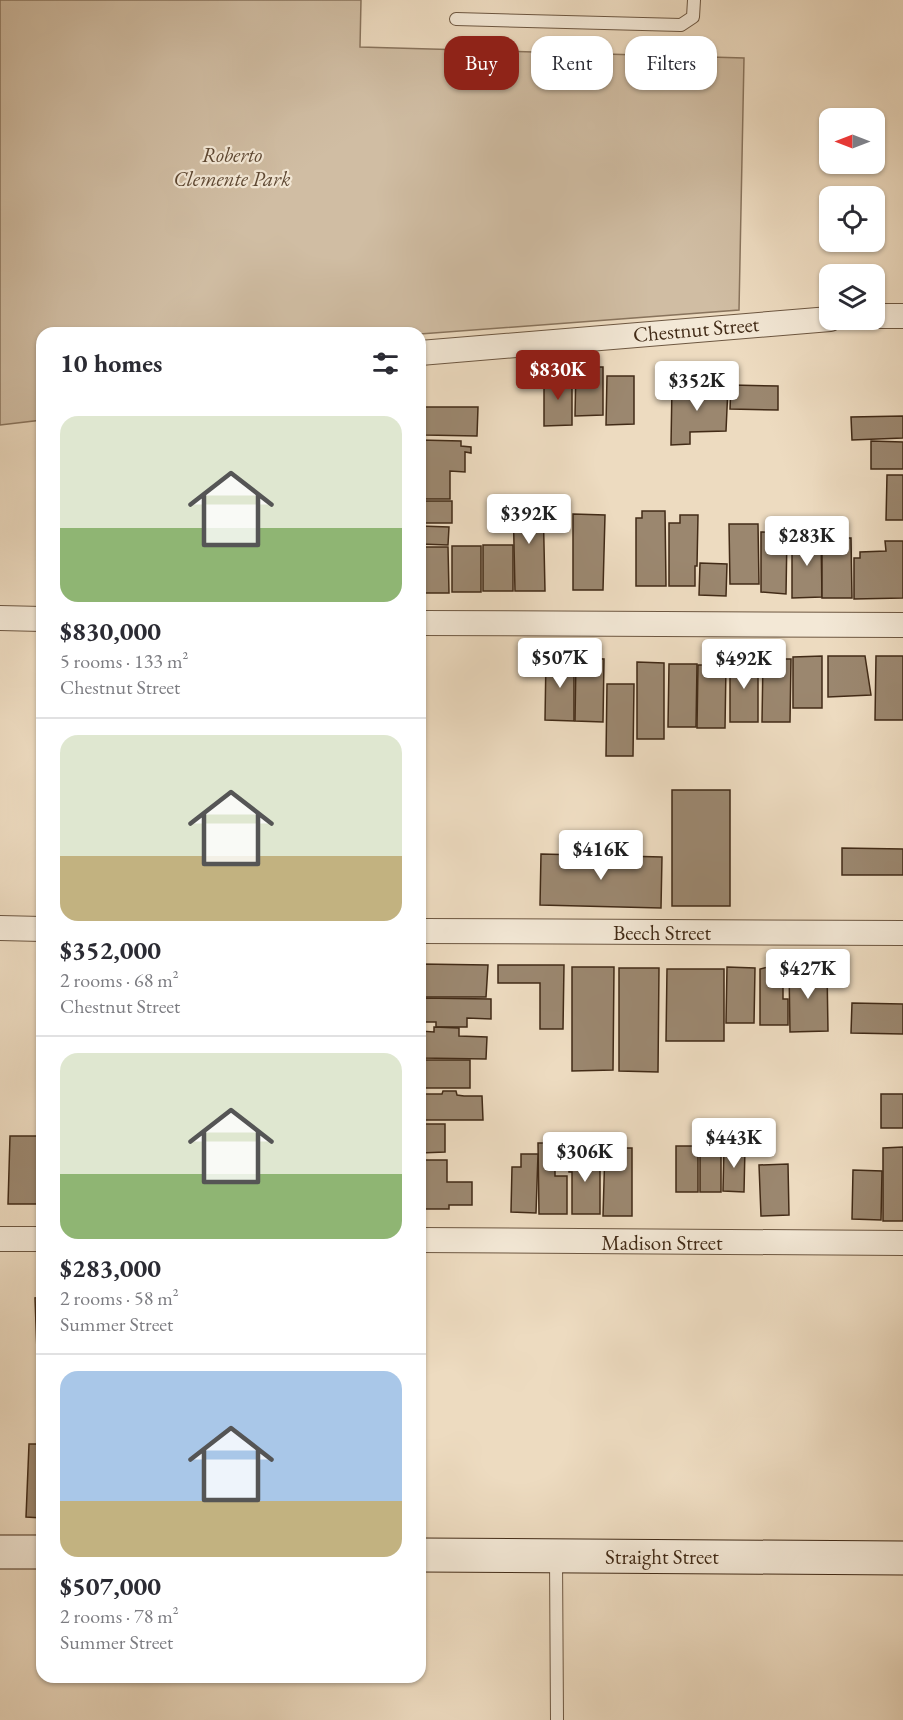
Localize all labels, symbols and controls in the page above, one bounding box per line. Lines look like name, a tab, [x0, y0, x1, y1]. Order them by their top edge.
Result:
chip: Buy	[444, 36, 519, 90]
chip: Rent	[531, 36, 613, 90]
chip: Filters	[625, 36, 717, 90]
north arrow	[819, 108, 885, 174]
map controls	[819, 108, 885, 330]
park label: Roberto Clemente Park	[173, 141, 291, 192]
button: locate	[819, 186, 885, 252]
button: layers	[819, 264, 885, 330]
street label: Chestnut Street	[632, 310, 761, 348]
text: 10 homes	[60, 346, 162, 380]
icon: filters	[369, 347, 402, 380]
pin: $830K	[516, 350, 600, 401]
text: $830K	[530, 356, 586, 382]
pin: $352K	[655, 361, 739, 412]
text: $352K	[669, 367, 725, 393]
icon: home	[177, 455, 285, 563]
pin: $392K	[487, 494, 571, 545]
text: $392K	[501, 500, 557, 526]
pin: $283K	[765, 516, 849, 567]
text: $283K	[779, 522, 835, 548]
text: $830,000	[60, 614, 161, 648]
pin: $507K	[518, 638, 602, 689]
pin: $492K	[702, 639, 786, 690]
text: $507K	[532, 644, 588, 670]
text: $492K	[716, 645, 772, 671]
text: 5 rooms · 133 m²	[60, 648, 188, 674]
text: Chestnut Street	[60, 674, 180, 700]
icon: home	[177, 774, 285, 882]
pin: $416K	[559, 830, 643, 881]
text: $416K	[573, 836, 629, 862]
street label: Beech Street	[613, 919, 711, 946]
text: $352,000	[60, 933, 161, 967]
pin: $427K	[766, 949, 850, 1000]
text: $427K	[780, 955, 836, 981]
text: 2 rooms · 68 m²	[60, 967, 179, 993]
text: Chestnut Street	[60, 993, 180, 1019]
icon: home	[177, 1092, 285, 1200]
pin: $443K	[692, 1118, 776, 1169]
text: $443K	[706, 1124, 762, 1150]
pin: $306K	[543, 1132, 627, 1183]
text: $306K	[557, 1138, 613, 1164]
street label: Madison Street	[601, 1229, 723, 1256]
text: $283,000	[60, 1251, 161, 1285]
text: 2 rooms · 58 m²	[60, 1285, 179, 1311]
text: Summer Street	[60, 1311, 173, 1337]
icon: home	[177, 1410, 285, 1518]
street label: Straight Street	[605, 1543, 719, 1570]
text: $507,000	[60, 1569, 161, 1603]
text: 2 rooms · 78 m²	[60, 1603, 179, 1629]
text: Summer Street	[60, 1629, 173, 1655]

